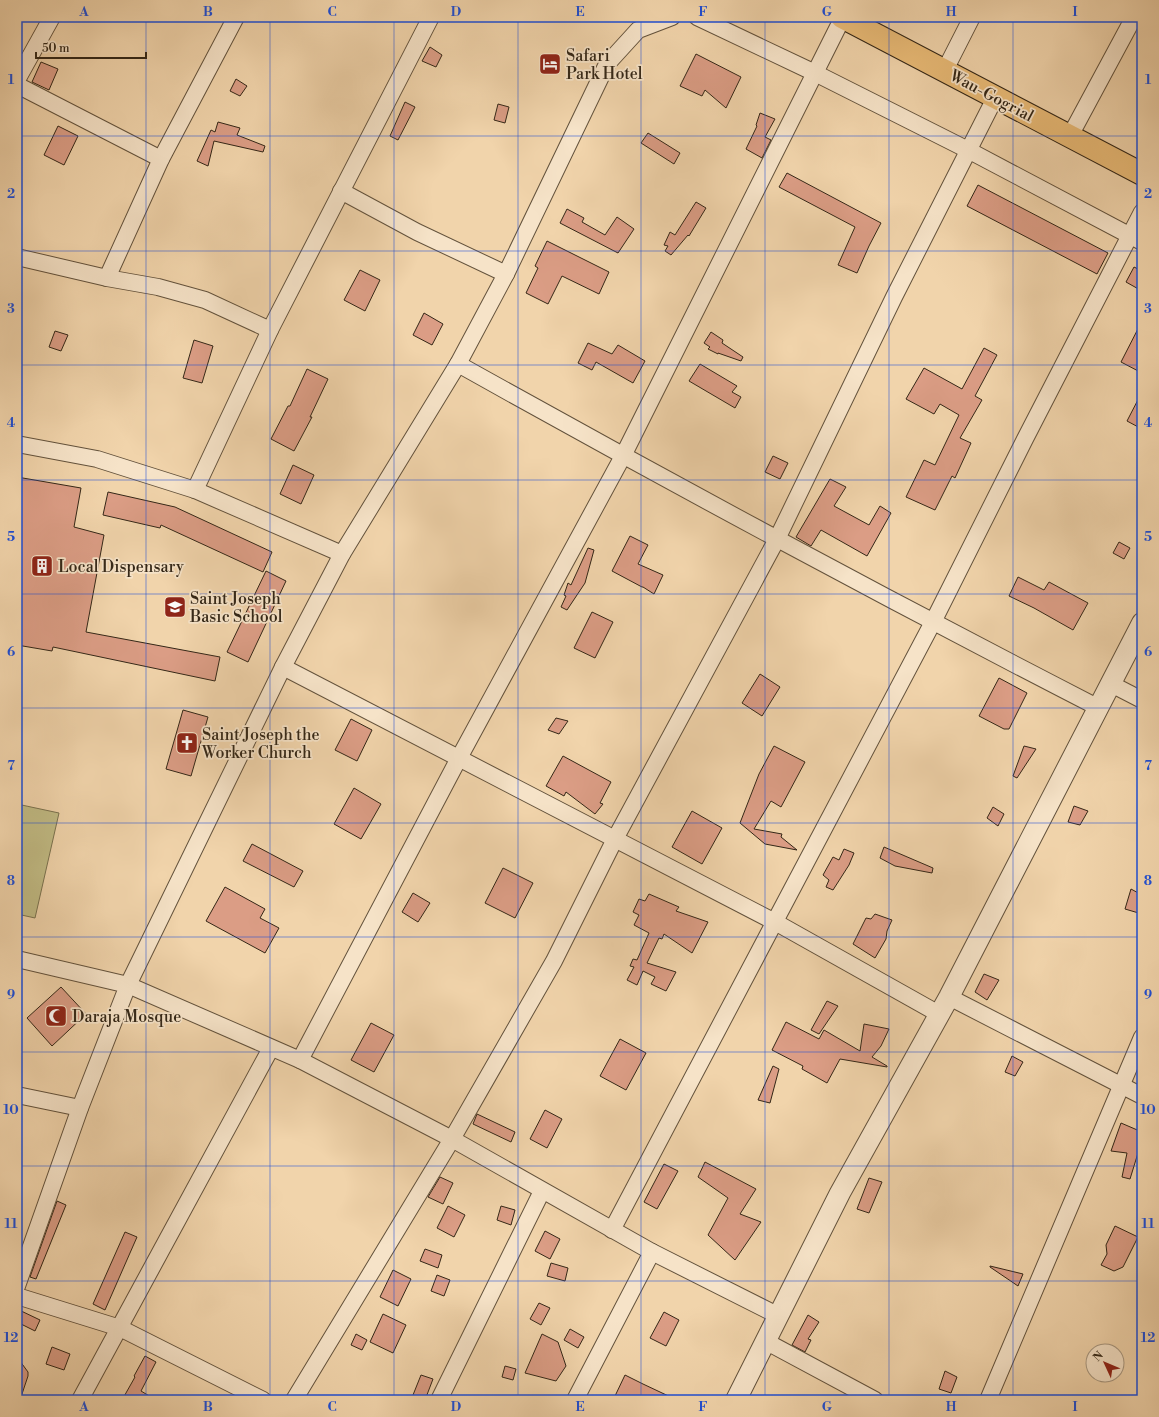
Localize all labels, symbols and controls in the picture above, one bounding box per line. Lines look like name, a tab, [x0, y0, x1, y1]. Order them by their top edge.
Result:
text: A	[78, 4, 89, 20]
text: B	[203, 4, 213, 20]
text: C	[327, 4, 337, 20]
text: D	[451, 4, 461, 20]
text: E	[575, 4, 585, 20]
text: F	[698, 4, 708, 20]
text: G	[822, 4, 833, 20]
text: H	[946, 4, 957, 20]
text: I	[1072, 4, 1078, 20]
scale bar	[36, 34, 146, 60]
text: 50 m	[42, 41, 70, 56]
place label: Safari Park Hotel	[566, 46, 643, 84]
hotel icon: Safari Park Hotel	[537, 51, 563, 77]
street label: Wau-Gogrial	[945, 65, 1037, 126]
text: 1	[8, 72, 15, 88]
text: 1	[1145, 72, 1152, 88]
text: 2	[7, 186, 15, 202]
text: 2	[1144, 186, 1152, 202]
text: 3	[7, 301, 15, 317]
text: 3	[1144, 301, 1152, 317]
text: 4	[7, 415, 16, 431]
text: 4	[1144, 415, 1153, 431]
text: 5	[7, 529, 15, 545]
text: 5	[1144, 529, 1152, 545]
building icon: Local Dispensary	[29, 553, 55, 579]
place label: Local Dispensary	[58, 557, 184, 577]
place label: Saint Joseph Basic School	[189, 589, 283, 627]
school or university icon: Saint Joseph Basic School	[162, 594, 188, 620]
text: 6	[7, 644, 15, 660]
text: 6	[1144, 644, 1152, 660]
place label: Saint Joseph the Worker Church	[201, 725, 320, 763]
church icon: Saint Joseph the Worker Church	[174, 730, 200, 756]
text: 7	[7, 758, 15, 774]
text: 7	[1144, 758, 1152, 774]
text: 8	[7, 873, 15, 889]
text: 8	[1144, 873, 1152, 889]
text: 9	[7, 987, 15, 1003]
text: 9	[1144, 987, 1152, 1003]
mosque icon: Daraja Mosque	[43, 1003, 69, 1029]
place label: Daraja Mosque	[72, 1007, 181, 1027]
text: 10	[3, 1102, 19, 1118]
text: 10	[1140, 1102, 1156, 1118]
text: 11	[5, 1216, 18, 1232]
text: 11	[1142, 1216, 1155, 1232]
text: 12	[4, 1330, 18, 1346]
text: 12	[1141, 1330, 1155, 1346]
north arrow	[1085, 1343, 1125, 1383]
text: N	[1090, 1349, 1107, 1365]
text: A	[78, 1399, 89, 1415]
text: B	[203, 1399, 213, 1415]
text: C	[327, 1399, 337, 1415]
text: D	[451, 1399, 461, 1415]
text: E	[575, 1399, 585, 1415]
text: F	[698, 1399, 708, 1415]
text: G	[822, 1399, 833, 1415]
text: H	[946, 1399, 957, 1415]
text: I	[1072, 1399, 1078, 1415]

